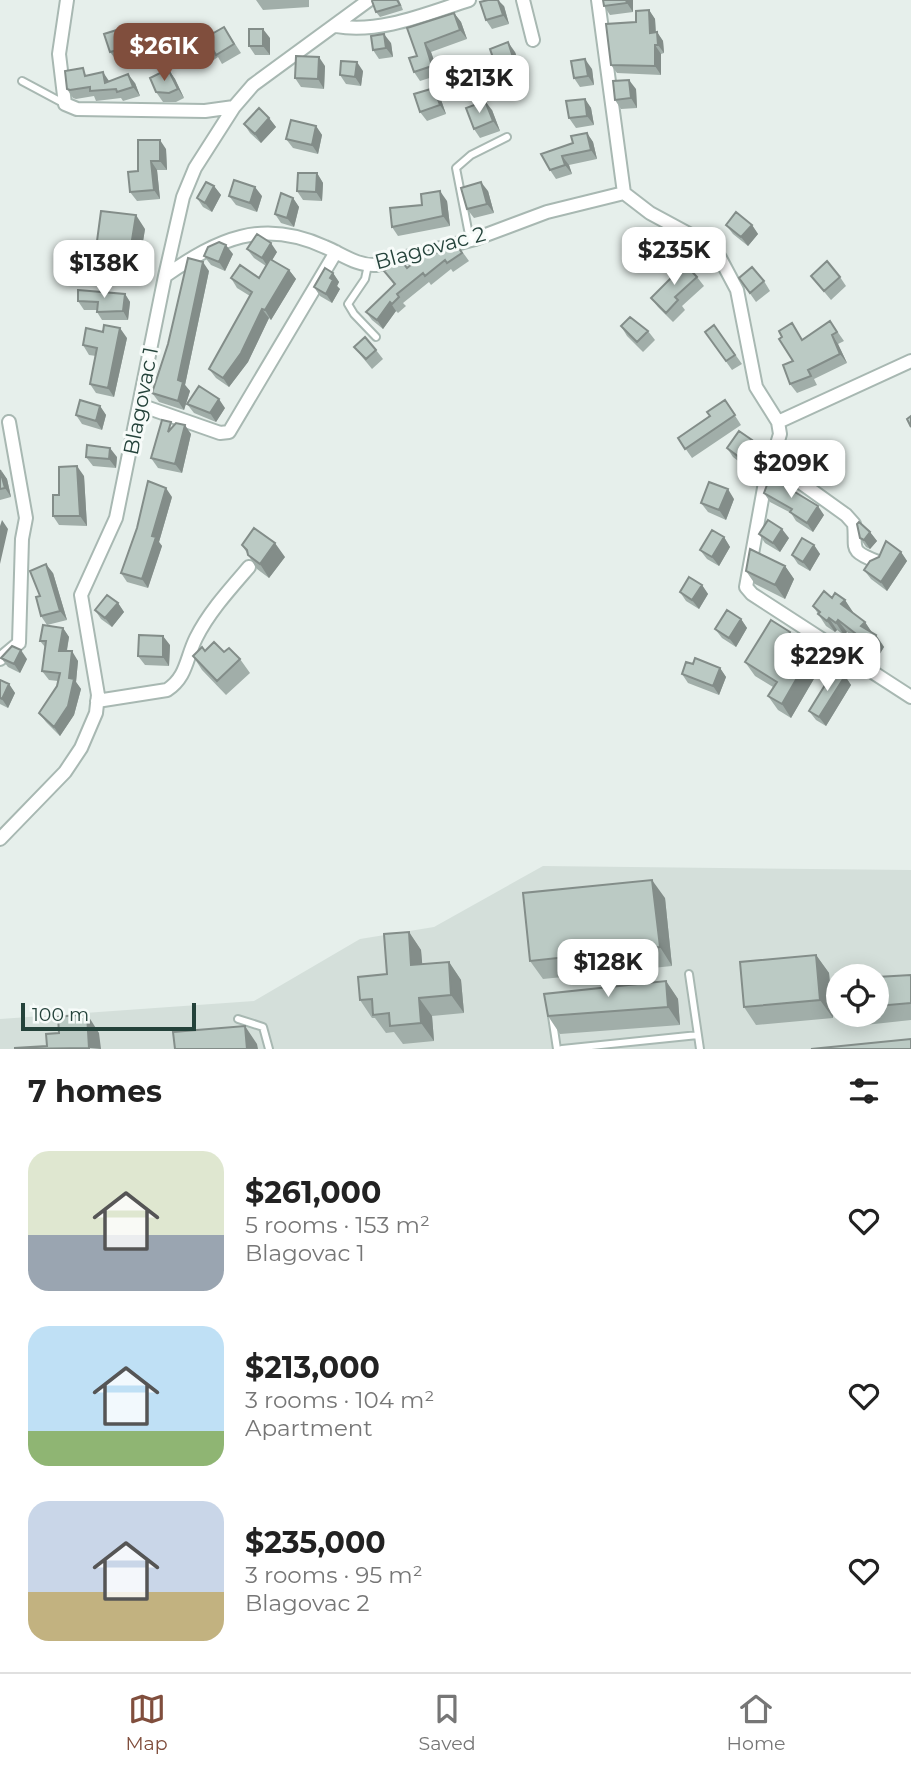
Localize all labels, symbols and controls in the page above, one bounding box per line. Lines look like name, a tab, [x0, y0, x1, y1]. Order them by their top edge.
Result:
pin: $261K	[115, 24, 213, 83]
text: $261K	[130, 32, 198, 60]
pin: $213K	[430, 55, 528, 115]
text: $213K	[445, 64, 513, 92]
street label: Blagovac 2	[372, 221, 488, 274]
pin: $235K	[625, 228, 723, 287]
text: $235K	[638, 236, 710, 264]
pin: $138K	[55, 240, 153, 300]
text: $138K	[69, 249, 139, 277]
street label: Blagovac 1	[118, 345, 163, 457]
pin: $209K	[742, 440, 840, 500]
text: $209K	[753, 449, 829, 477]
pin: $229K	[778, 634, 876, 693]
text: $229K	[790, 642, 864, 670]
pin: $128K	[559, 940, 657, 999]
text: $128K	[573, 948, 643, 976]
map controls	[826, 964, 889, 1027]
button: locate	[826, 964, 889, 1027]
scale bar	[21, 1000, 196, 1032]
text: 100 m	[32, 1003, 89, 1026]
icon: filters	[845, 1072, 883, 1110]
text: 7 homes	[28, 1073, 162, 1110]
text: $261,000	[245, 1174, 381, 1211]
icon: home	[84, 1179, 168, 1263]
icon: heart	[845, 1202, 883, 1240]
text: 5 rooms · 153 m²	[245, 1211, 430, 1239]
text: Blagovac 1	[245, 1239, 365, 1267]
text: $213,000	[245, 1349, 380, 1386]
icon: home	[84, 1354, 168, 1438]
icon: heart	[845, 1377, 883, 1415]
text: 3 rooms · 104 m²	[245, 1386, 434, 1414]
text: Apartment	[245, 1414, 373, 1442]
text: $235,000	[245, 1524, 386, 1561]
icon: home	[84, 1529, 168, 1613]
icon: heart	[845, 1552, 883, 1590]
text: 3 rooms · 95 m²	[245, 1561, 423, 1589]
text: Blagovac 2	[245, 1589, 370, 1617]
tab: Map	[125, 1690, 168, 1755]
tab: Saved	[419, 1690, 476, 1755]
tab: Home	[727, 1690, 786, 1755]

